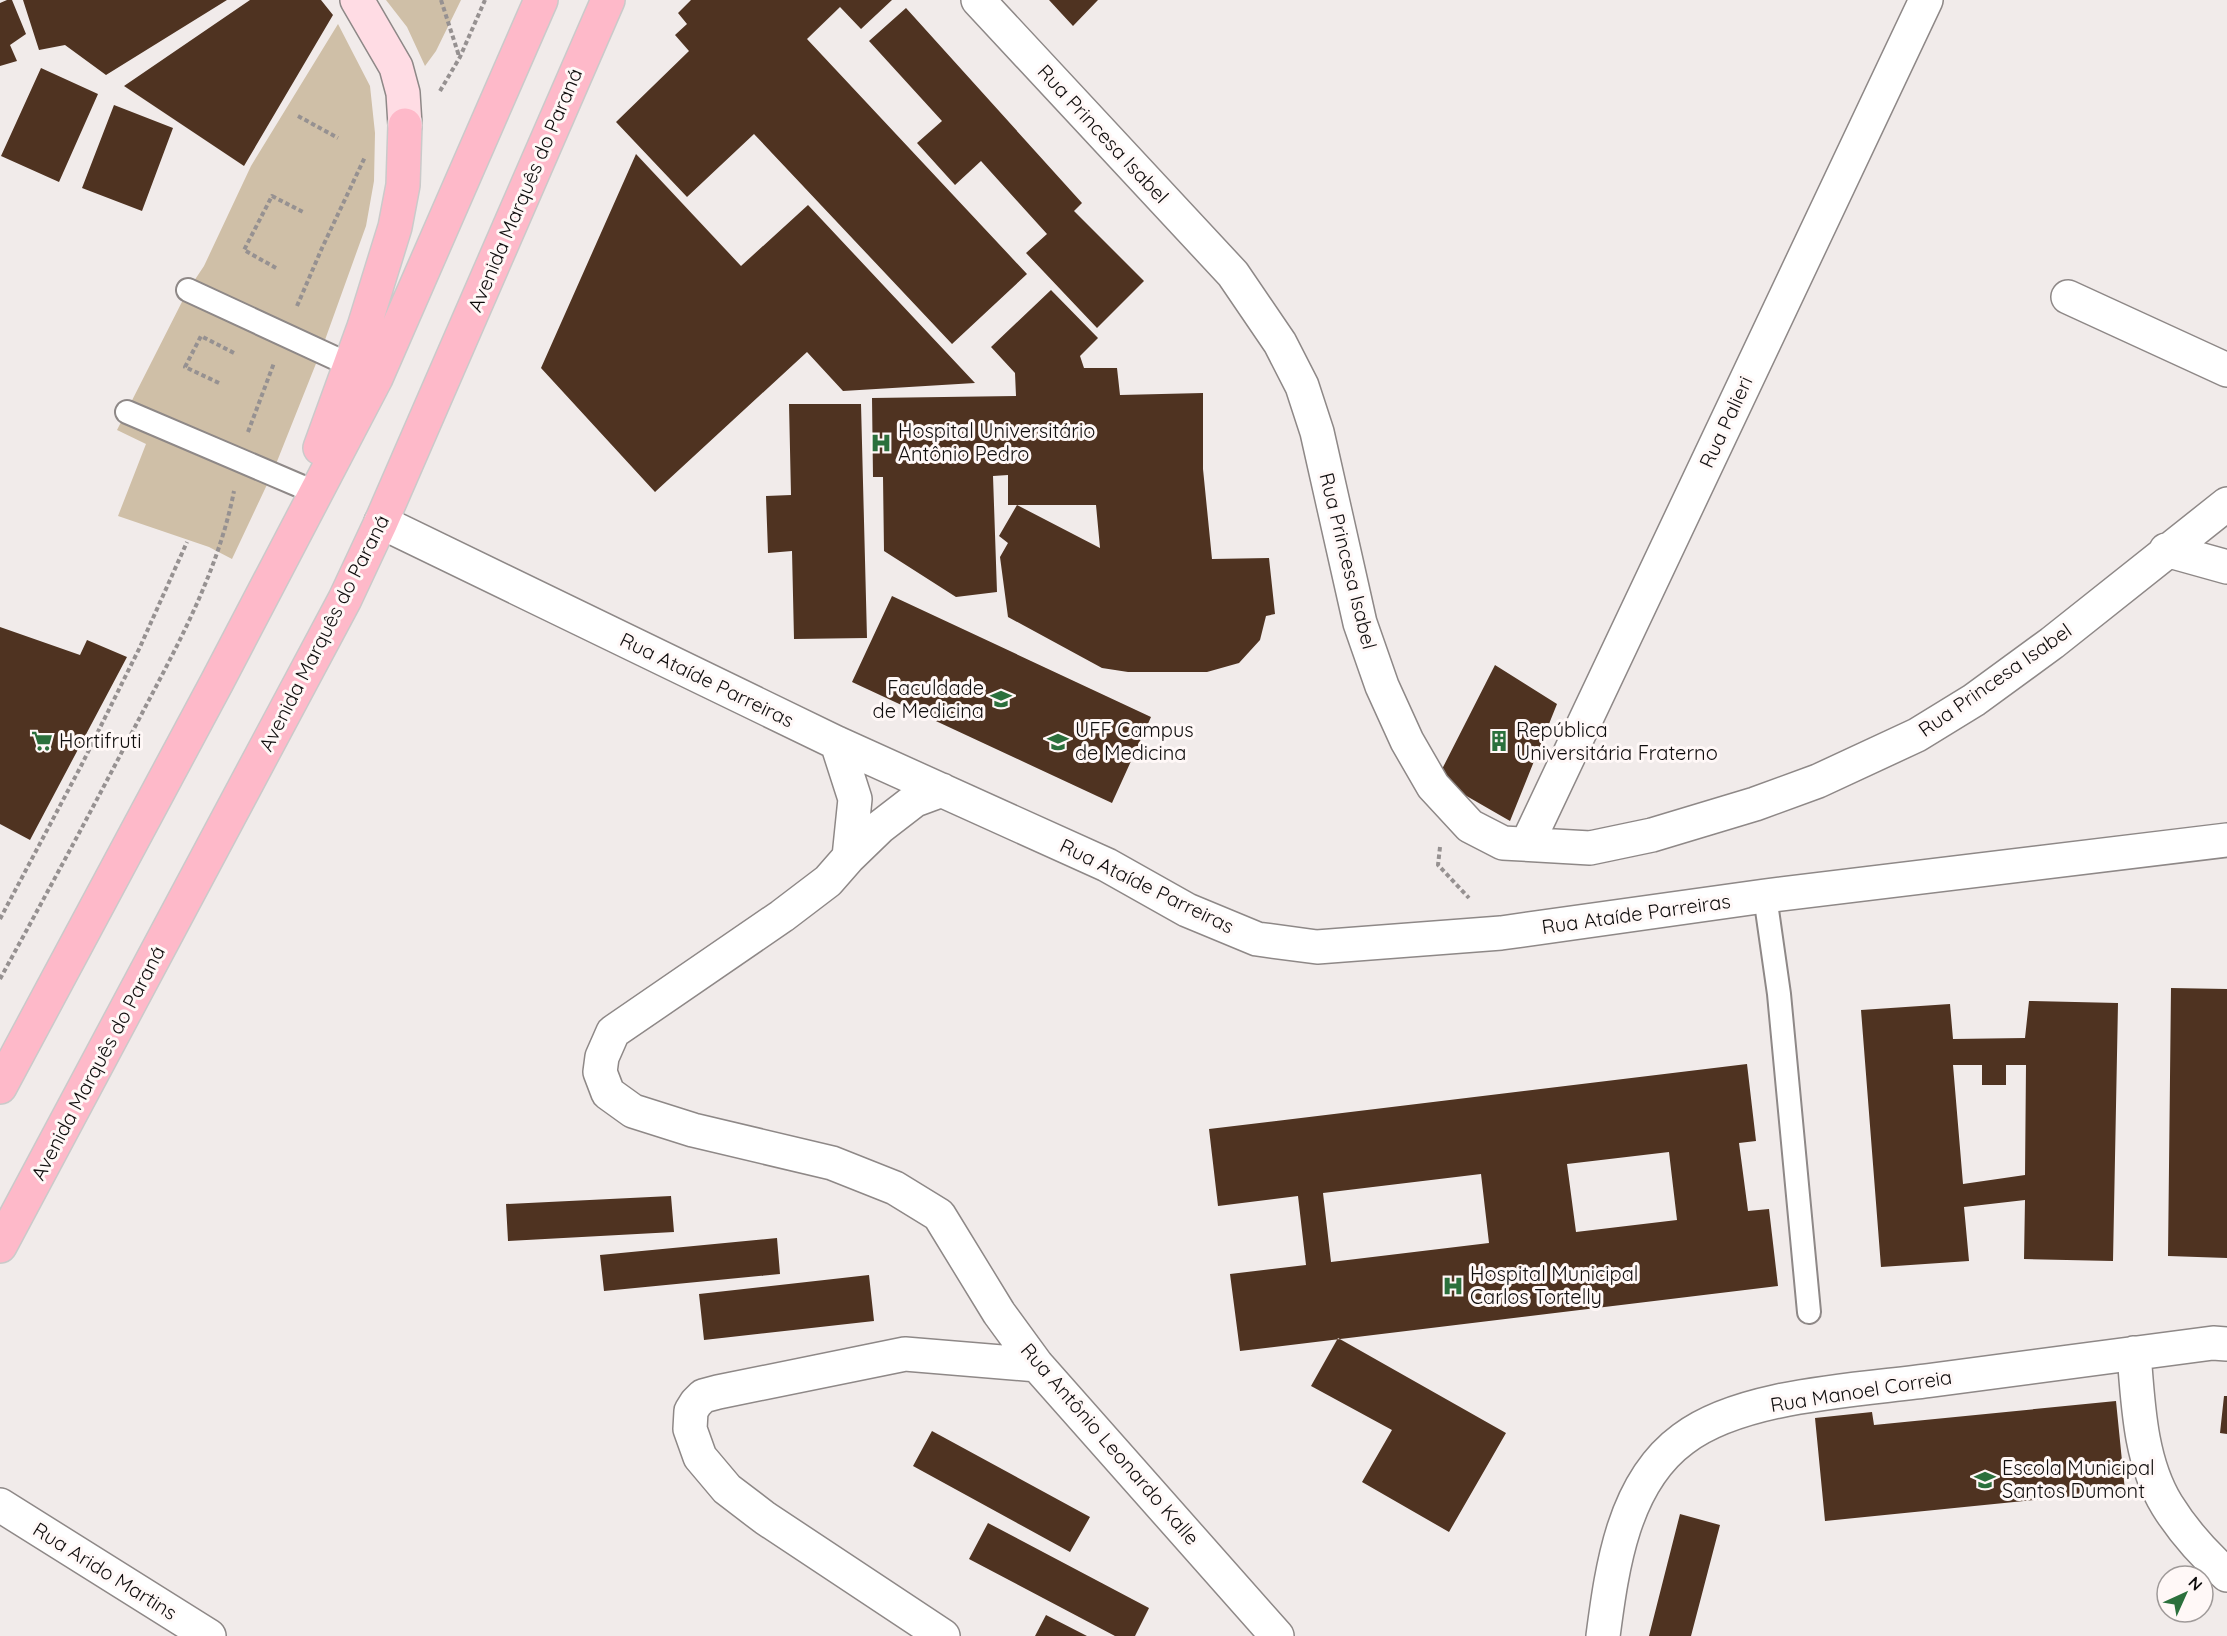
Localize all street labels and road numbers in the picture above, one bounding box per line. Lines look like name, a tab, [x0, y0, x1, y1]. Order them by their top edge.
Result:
street label: Rua Princesa Isabel	[1032, 59, 1174, 208]
street label: Avenida Marquês do Paraná	[462, 64, 587, 315]
street label: Rua Palieri	[1693, 372, 1758, 472]
street label: Rua Princesa Isabel	[1314, 470, 1383, 652]
street label: Avenida Marquês do Paraná	[253, 510, 394, 755]
street label: Rua Princesa Isabel	[1913, 617, 2076, 742]
street label: Rua Ataíde Parreiras	[616, 627, 798, 733]
street label: Rua Ataíde Parreiras	[1056, 833, 1238, 939]
street label: Rua Ataíde Parreiras	[1540, 888, 1732, 939]
street label: Avenida Marquês do Paraná	[25, 941, 170, 1184]
street label: Rua Antônio Leonardo Kalle	[1016, 1338, 1205, 1550]
street label: Rua Manoel Correia	[1768, 1364, 1954, 1417]
street label: Rua Arido Martins	[29, 1516, 182, 1625]

